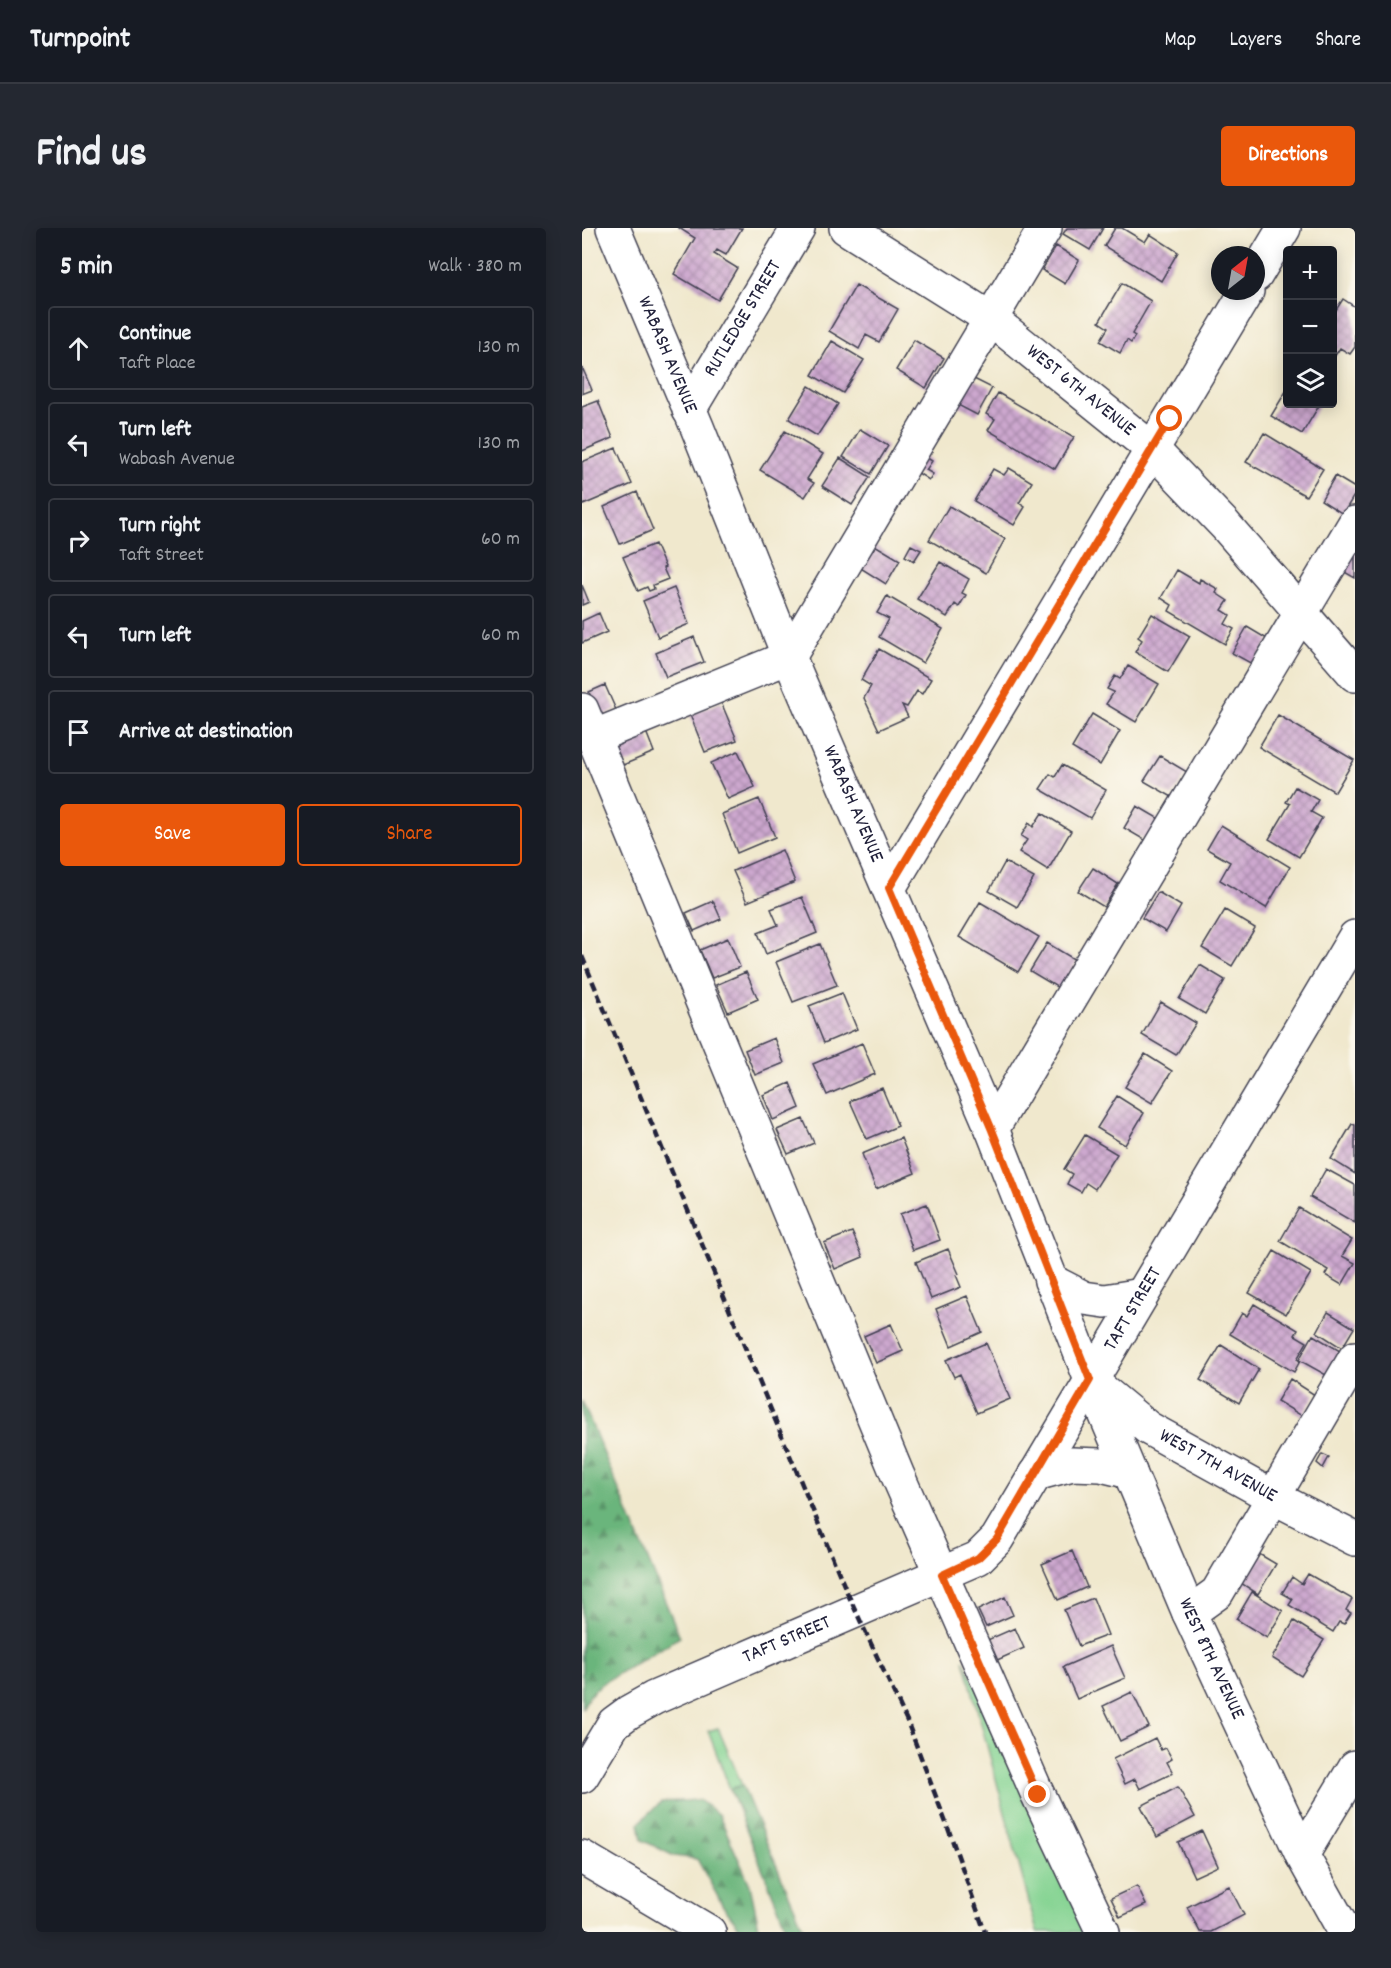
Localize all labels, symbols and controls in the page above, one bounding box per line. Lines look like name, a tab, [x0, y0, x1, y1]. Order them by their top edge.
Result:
text: Turnpoint	[30, 21, 130, 61]
text: Map	[1165, 26, 1196, 56]
text: Layers	[1229, 26, 1282, 56]
text: Share	[1315, 26, 1361, 56]
text: Find us	[36, 126, 147, 186]
button: Directions	[1221, 126, 1355, 186]
north arrow	[1211, 246, 1265, 300]
map controls	[1283, 246, 1337, 408]
button: +	[1283, 246, 1337, 300]
text: 5 min	[60, 249, 113, 286]
text: Walk · 380 m	[428, 253, 522, 281]
street label: RUTLEDGE STREET	[698, 255, 789, 383]
street label: WABASH AVENUE	[630, 292, 704, 418]
button: −	[1283, 300, 1337, 354]
text: Continue	[119, 319, 191, 350]
icon: ahead	[62, 332, 95, 365]
text: 130 m	[478, 334, 520, 362]
street label: WEST 6TH AVENUE	[1020, 338, 1141, 444]
text: Taft Place	[119, 350, 195, 378]
button: layers	[1283, 354, 1337, 408]
route start	[1156, 405, 1182, 431]
text: Turn left	[119, 415, 191, 446]
icon: left	[62, 428, 95, 461]
text: 130 m	[478, 430, 520, 458]
text: Wabash Avenue	[119, 446, 235, 474]
text: Turn right	[119, 511, 201, 542]
icon: right	[62, 524, 95, 557]
text: 60 m	[481, 526, 520, 554]
text: Taft Street	[119, 542, 204, 570]
icon: left	[62, 620, 95, 653]
text: Turn left	[119, 621, 191, 652]
text: 60 m	[481, 622, 520, 650]
icon: arrive	[62, 716, 95, 749]
text: Arrive at destination	[119, 717, 293, 748]
street label: WABASH AVENUE	[815, 741, 890, 867]
button: Save	[60, 804, 285, 866]
button: Share	[297, 804, 522, 866]
street label: TAFT STREET	[1098, 1262, 1169, 1357]
street label: WEST 7TH AVENUE	[1154, 1423, 1282, 1510]
street label: WEST 8TH AVENUE	[1170, 1594, 1251, 1724]
street label: TAFT STREET	[739, 1609, 835, 1672]
route end	[1024, 1781, 1050, 1807]

